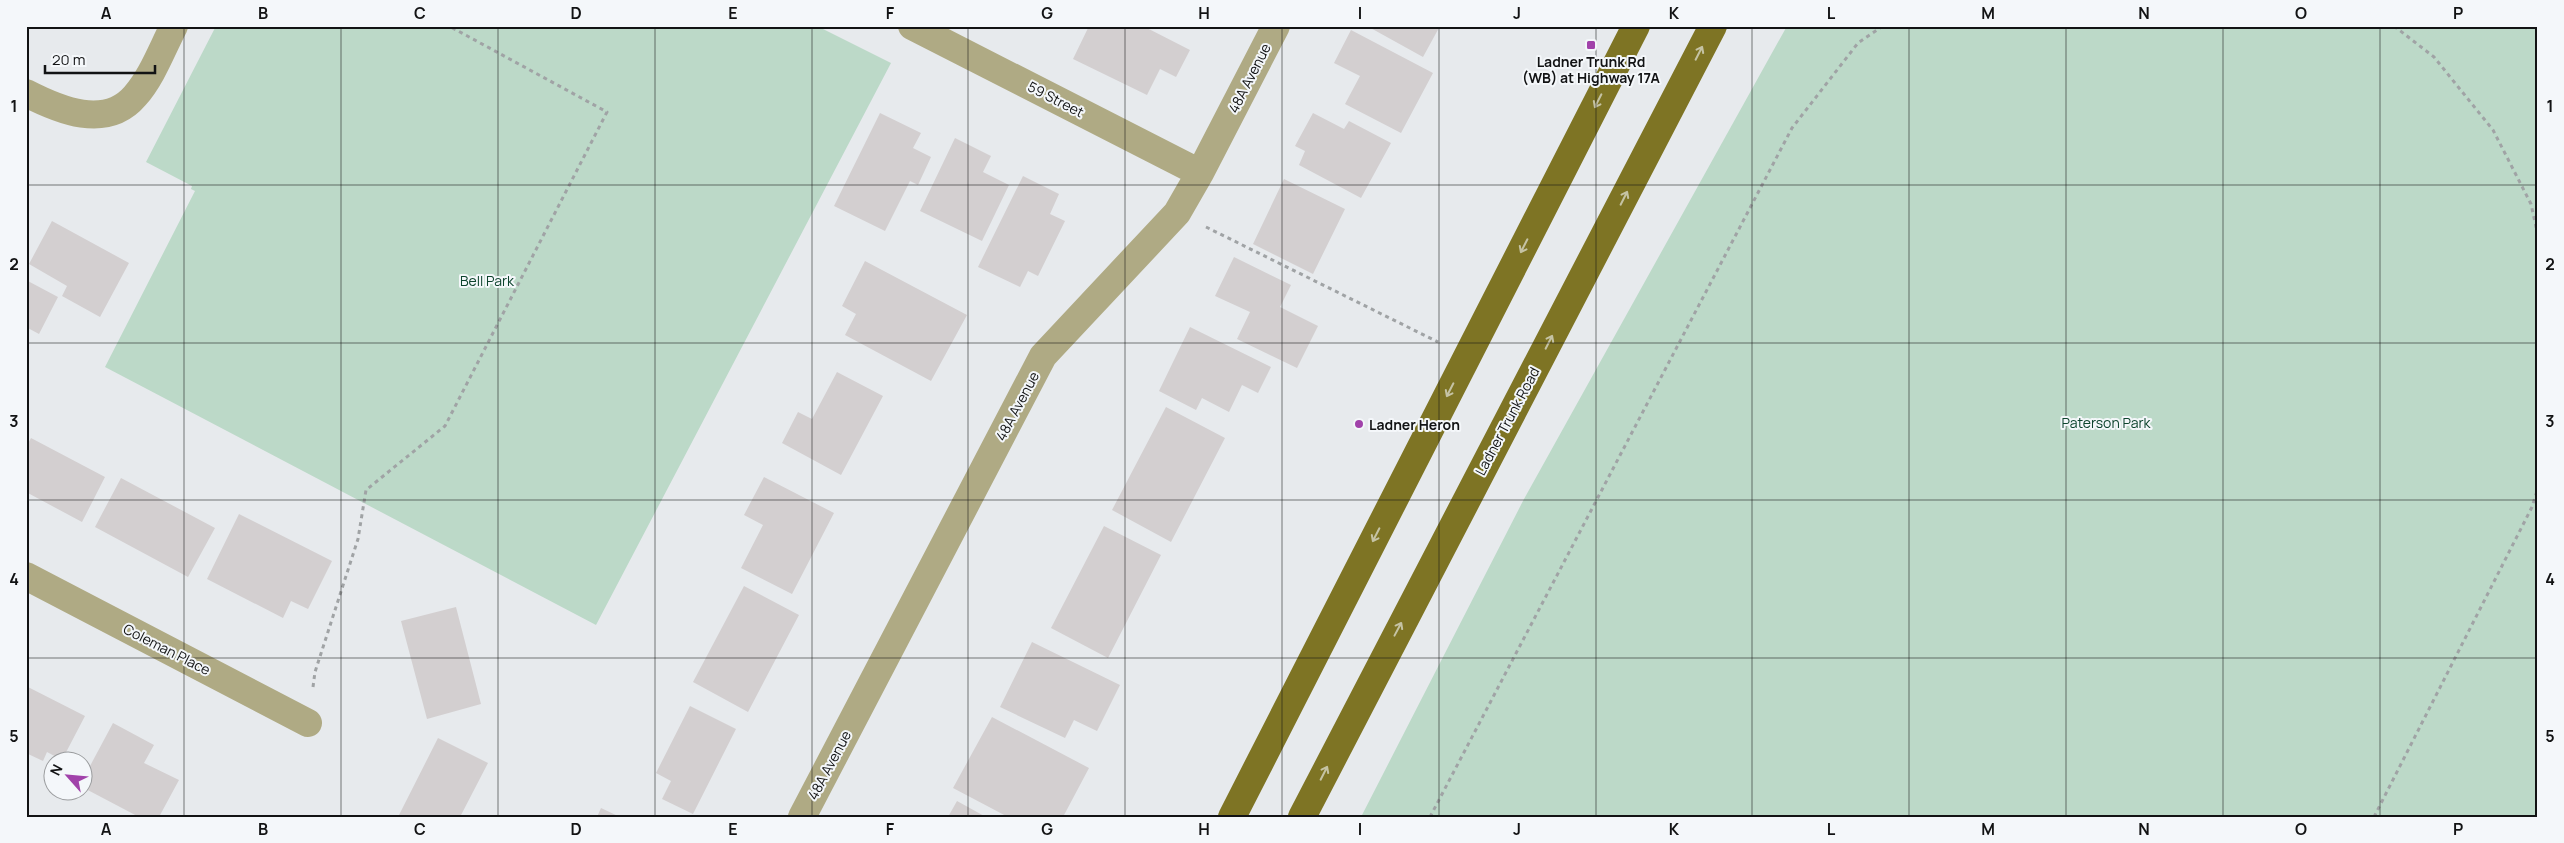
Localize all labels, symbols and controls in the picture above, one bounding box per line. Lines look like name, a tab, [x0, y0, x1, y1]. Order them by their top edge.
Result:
text: A	[101, 2, 112, 24]
text: B	[258, 2, 268, 24]
text: C	[414, 2, 426, 24]
text: D	[570, 2, 582, 24]
text: E	[728, 2, 738, 24]
text: F	[886, 2, 895, 24]
text: G	[1041, 2, 1053, 24]
text: H	[1198, 2, 1210, 24]
text: I	[1358, 2, 1362, 24]
text: J	[1513, 2, 1521, 24]
text: K	[1669, 2, 1680, 24]
text: L	[1827, 2, 1836, 24]
text: M	[1981, 2, 1995, 24]
text: N	[2138, 2, 2150, 24]
text: O	[2295, 2, 2307, 24]
text: P	[2453, 2, 2463, 24]
marker: Ladner Trunk Rd (WB) at Highway 17A	[1585, 39, 1597, 51]
street label: 48A Avenue	[1223, 40, 1275, 116]
scale bar	[45, 42, 155, 74]
one-way arrow	[1694, 46, 1704, 61]
text: 20 m	[52, 49, 85, 70]
place label: Ladner Trunk Rd (WB) at Highway 17A	[1522, 52, 1661, 87]
street label: 59 Street	[1025, 77, 1088, 121]
one-way arrow	[1593, 93, 1602, 108]
text: 1	[10, 95, 18, 117]
text: 1	[2546, 95, 2554, 117]
one-way arrow	[1619, 190, 1629, 205]
one-way arrow	[1519, 238, 1529, 253]
text: 2	[9, 253, 19, 275]
text: 2	[2545, 253, 2555, 275]
park label: Bell Park	[460, 271, 515, 290]
one-way arrow	[1545, 335, 1554, 350]
street label: Ladner Trunk Road	[1470, 364, 1544, 478]
street label: 48A Avenue	[991, 368, 1043, 444]
one-way arrow	[1445, 382, 1454, 397]
text: 3	[9, 410, 19, 432]
text: 3	[2545, 410, 2555, 432]
park label: Paterson Park	[2062, 413, 2151, 432]
place label: Ladner Heron	[1369, 415, 1460, 434]
marker: Ladner Heron	[1353, 418, 1365, 430]
one-way arrow	[1371, 527, 1380, 542]
text: 4	[9, 568, 19, 590]
text: 4	[2545, 568, 2555, 590]
street label: Coleman Place	[120, 619, 214, 679]
one-way arrow	[1394, 622, 1404, 637]
text: 5	[9, 725, 19, 747]
text: 5	[2545, 725, 2555, 747]
street label: 48A Avenue	[803, 727, 855, 803]
north arrow	[42, 750, 92, 800]
text: N	[45, 761, 67, 779]
one-way arrow	[1319, 766, 1329, 781]
text: A	[101, 818, 112, 840]
text: B	[258, 818, 268, 840]
text: C	[414, 818, 426, 840]
text: D	[570, 818, 582, 840]
text: E	[728, 818, 738, 840]
text: F	[886, 818, 895, 840]
text: G	[1041, 818, 1053, 840]
text: H	[1198, 818, 1210, 840]
text: I	[1358, 818, 1362, 840]
text: J	[1513, 818, 1521, 840]
text: K	[1669, 818, 1680, 840]
text: L	[1827, 818, 1836, 840]
text: M	[1981, 818, 1995, 840]
text: N	[2138, 818, 2150, 840]
text: O	[2295, 818, 2307, 840]
text: P	[2453, 818, 2463, 840]

